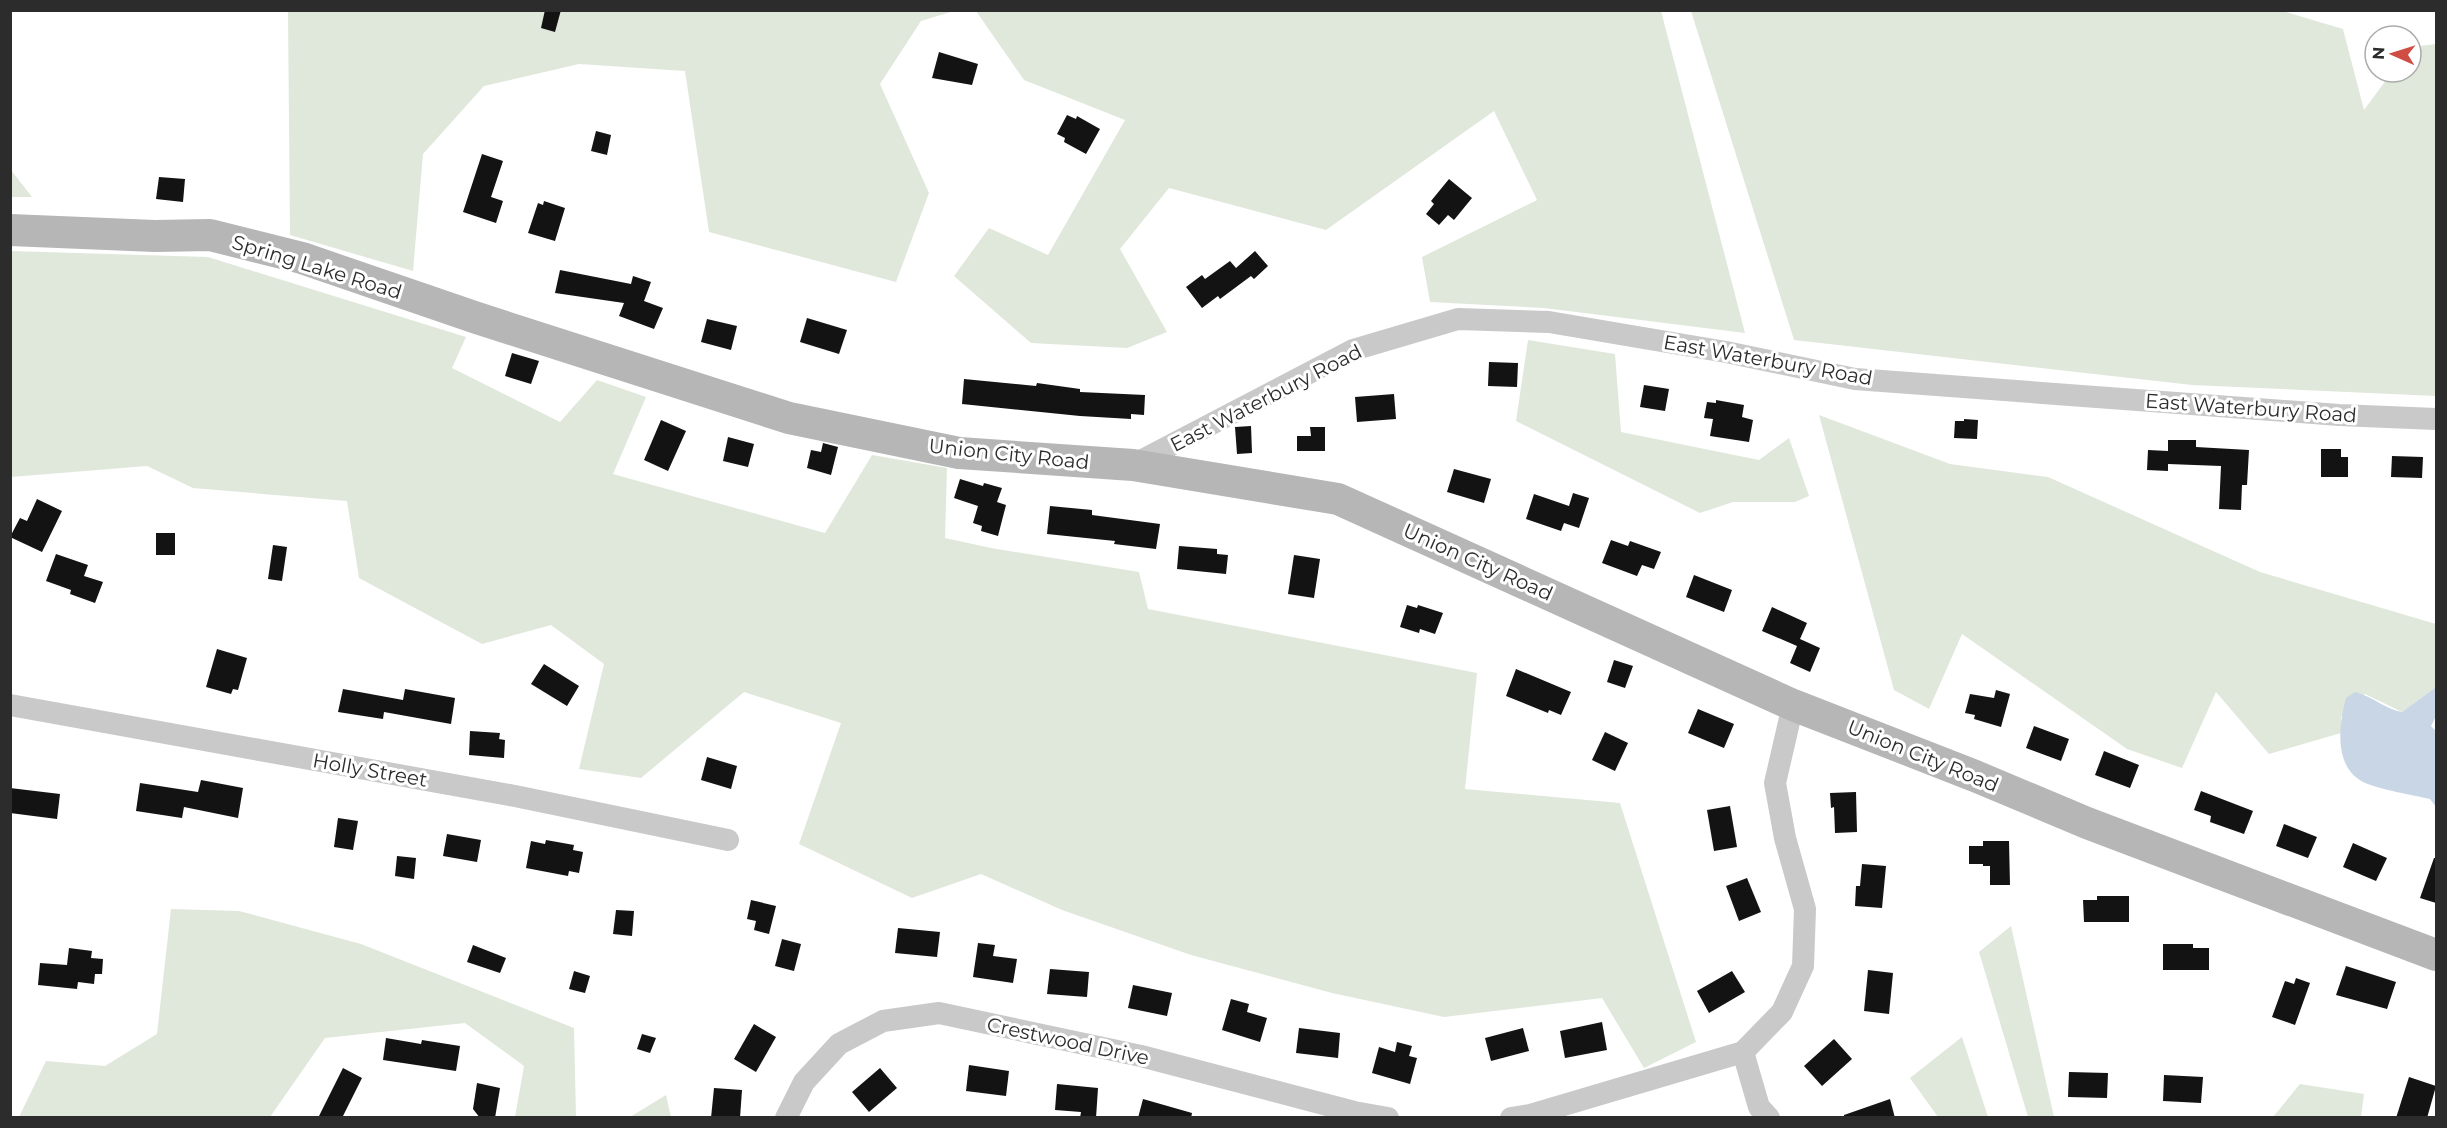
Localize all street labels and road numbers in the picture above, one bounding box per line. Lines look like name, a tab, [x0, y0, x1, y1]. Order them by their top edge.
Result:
street label: Spring Lake Road	[229, 230, 405, 304]
street label: East Waterbury Road	[1662, 330, 1874, 390]
street label: East Waterbury Road	[1166, 339, 1366, 457]
street label: East Waterbury Road	[2144, 389, 2358, 427]
street label: Union City Road	[928, 434, 1090, 474]
street label: Union City Road	[1399, 518, 1557, 606]
street label: Union City Road	[1844, 715, 2002, 797]
street label: Holly Street	[311, 748, 429, 792]
street label: Crestwood Drive	[985, 1012, 1151, 1070]

